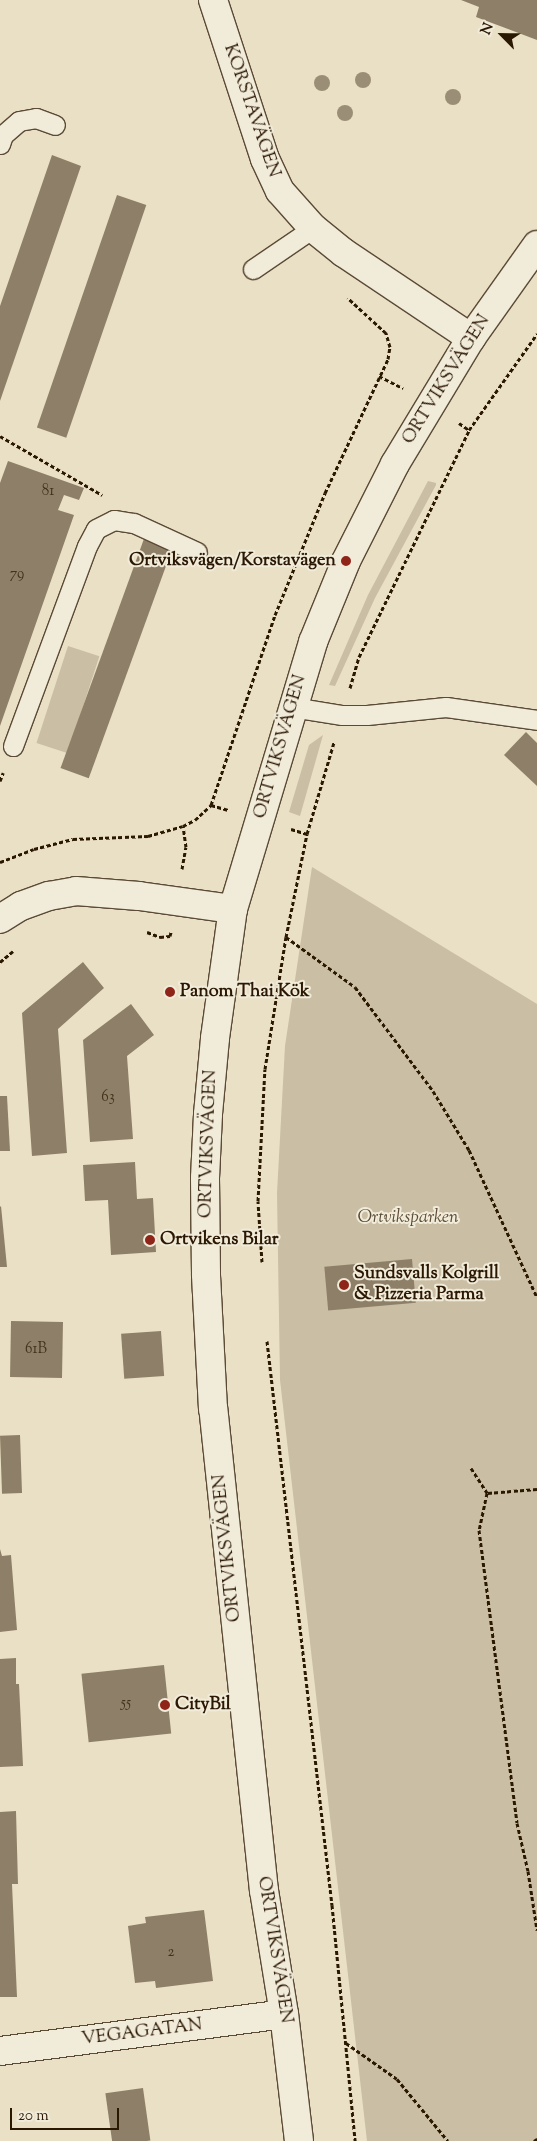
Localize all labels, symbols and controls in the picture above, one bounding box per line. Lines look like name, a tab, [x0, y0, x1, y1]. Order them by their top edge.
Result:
north arrow	[477, 10, 527, 60]
text: N	[477, 20, 500, 38]
street label: KORSTAVÄGEN	[218, 41, 284, 181]
street label: ORTVIKSVÄGEN	[398, 311, 496, 449]
house number: 81	[42, 483, 54, 501]
place label: Ortviksvägen/Korstavägen	[129, 550, 336, 572]
marker: Ortviksvägen/Korstavägen	[340, 555, 352, 567]
house number: 79	[10, 566, 24, 584]
street label: ORTVIKSVÄGEN	[250, 673, 312, 821]
place label: Panom Thai Kök	[180, 981, 309, 1003]
marker: Panom Thai Kök	[164, 986, 176, 998]
street label: ORTVIKSVÄGEN	[196, 1069, 222, 1219]
house number: 63	[101, 1089, 115, 1107]
park label: Ortviksparken	[357, 1207, 459, 1229]
place label: Ortvikens Bilar	[160, 1229, 278, 1251]
marker: Ortvikens Bilar	[144, 1234, 156, 1246]
place label: Sundsvalls Kolgrill & Pizzeria Parma	[354, 1264, 499, 1306]
marker: Sundsvalls Kolgrill & Pizzeria Parma	[338, 1279, 350, 1291]
house number: 61B	[25, 1341, 47, 1359]
street label: ORTVIKSVÄGEN	[209, 1473, 247, 1623]
place label: CityBil	[175, 1694, 231, 1716]
house number: 55	[121, 1695, 131, 1713]
marker: CityBil	[159, 1699, 171, 1711]
street label: ORTVIKSVÄGEN	[252, 1875, 296, 2025]
house number: 2	[167, 1944, 175, 1962]
street label: VEGAGATAN	[80, 2015, 204, 2051]
scale bar	[12, 2098, 121, 2130]
text: 20 m	[18, 2106, 49, 2127]

